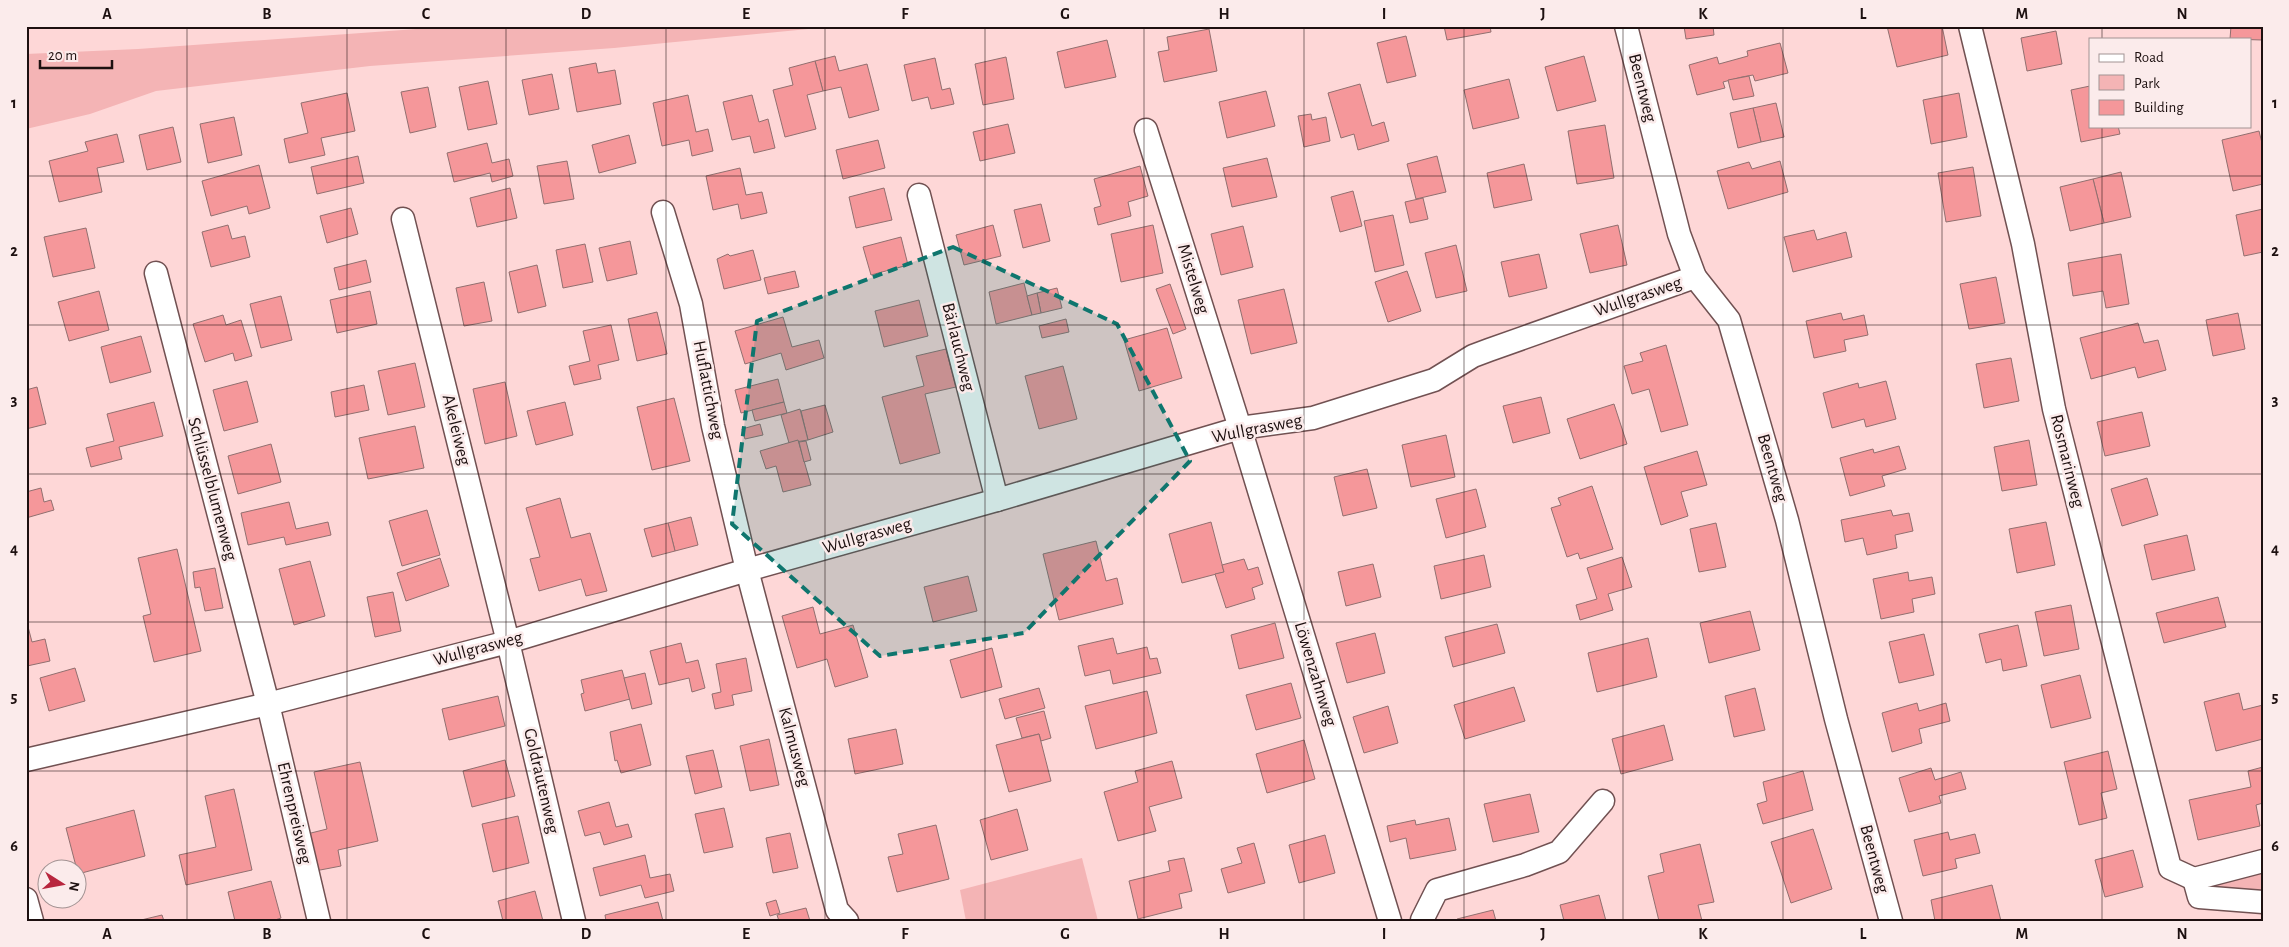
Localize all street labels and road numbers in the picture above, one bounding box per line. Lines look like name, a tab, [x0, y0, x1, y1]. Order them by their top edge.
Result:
street label: Beentweg	[1625, 52, 1659, 124]
street label: Mistelweg	[1174, 242, 1212, 316]
street label: Wullgrasweg	[1592, 274, 1684, 320]
street label: Bärlauchweg	[938, 301, 978, 393]
street label: Huflattichweg	[690, 339, 726, 441]
street label: Akeleiweg	[439, 393, 474, 468]
street label: Wullgrasweg	[1210, 411, 1304, 447]
street label: Rosmarinweg	[2047, 413, 2087, 510]
street label: Schlüsselblumenweg	[184, 416, 240, 563]
street label: Beentweg	[1754, 432, 1790, 504]
street label: Wullgrasweg	[821, 515, 914, 557]
street label: Löwenzahnweg	[1291, 620, 1339, 728]
street label: Wullgrasweg	[432, 628, 525, 670]
street label: Kalmusweg	[775, 705, 813, 789]
street label: Goldrautenweg	[520, 727, 562, 836]
street label: Ehrenpreisweg	[274, 760, 315, 866]
street label: Beentweg	[1856, 823, 1892, 895]

